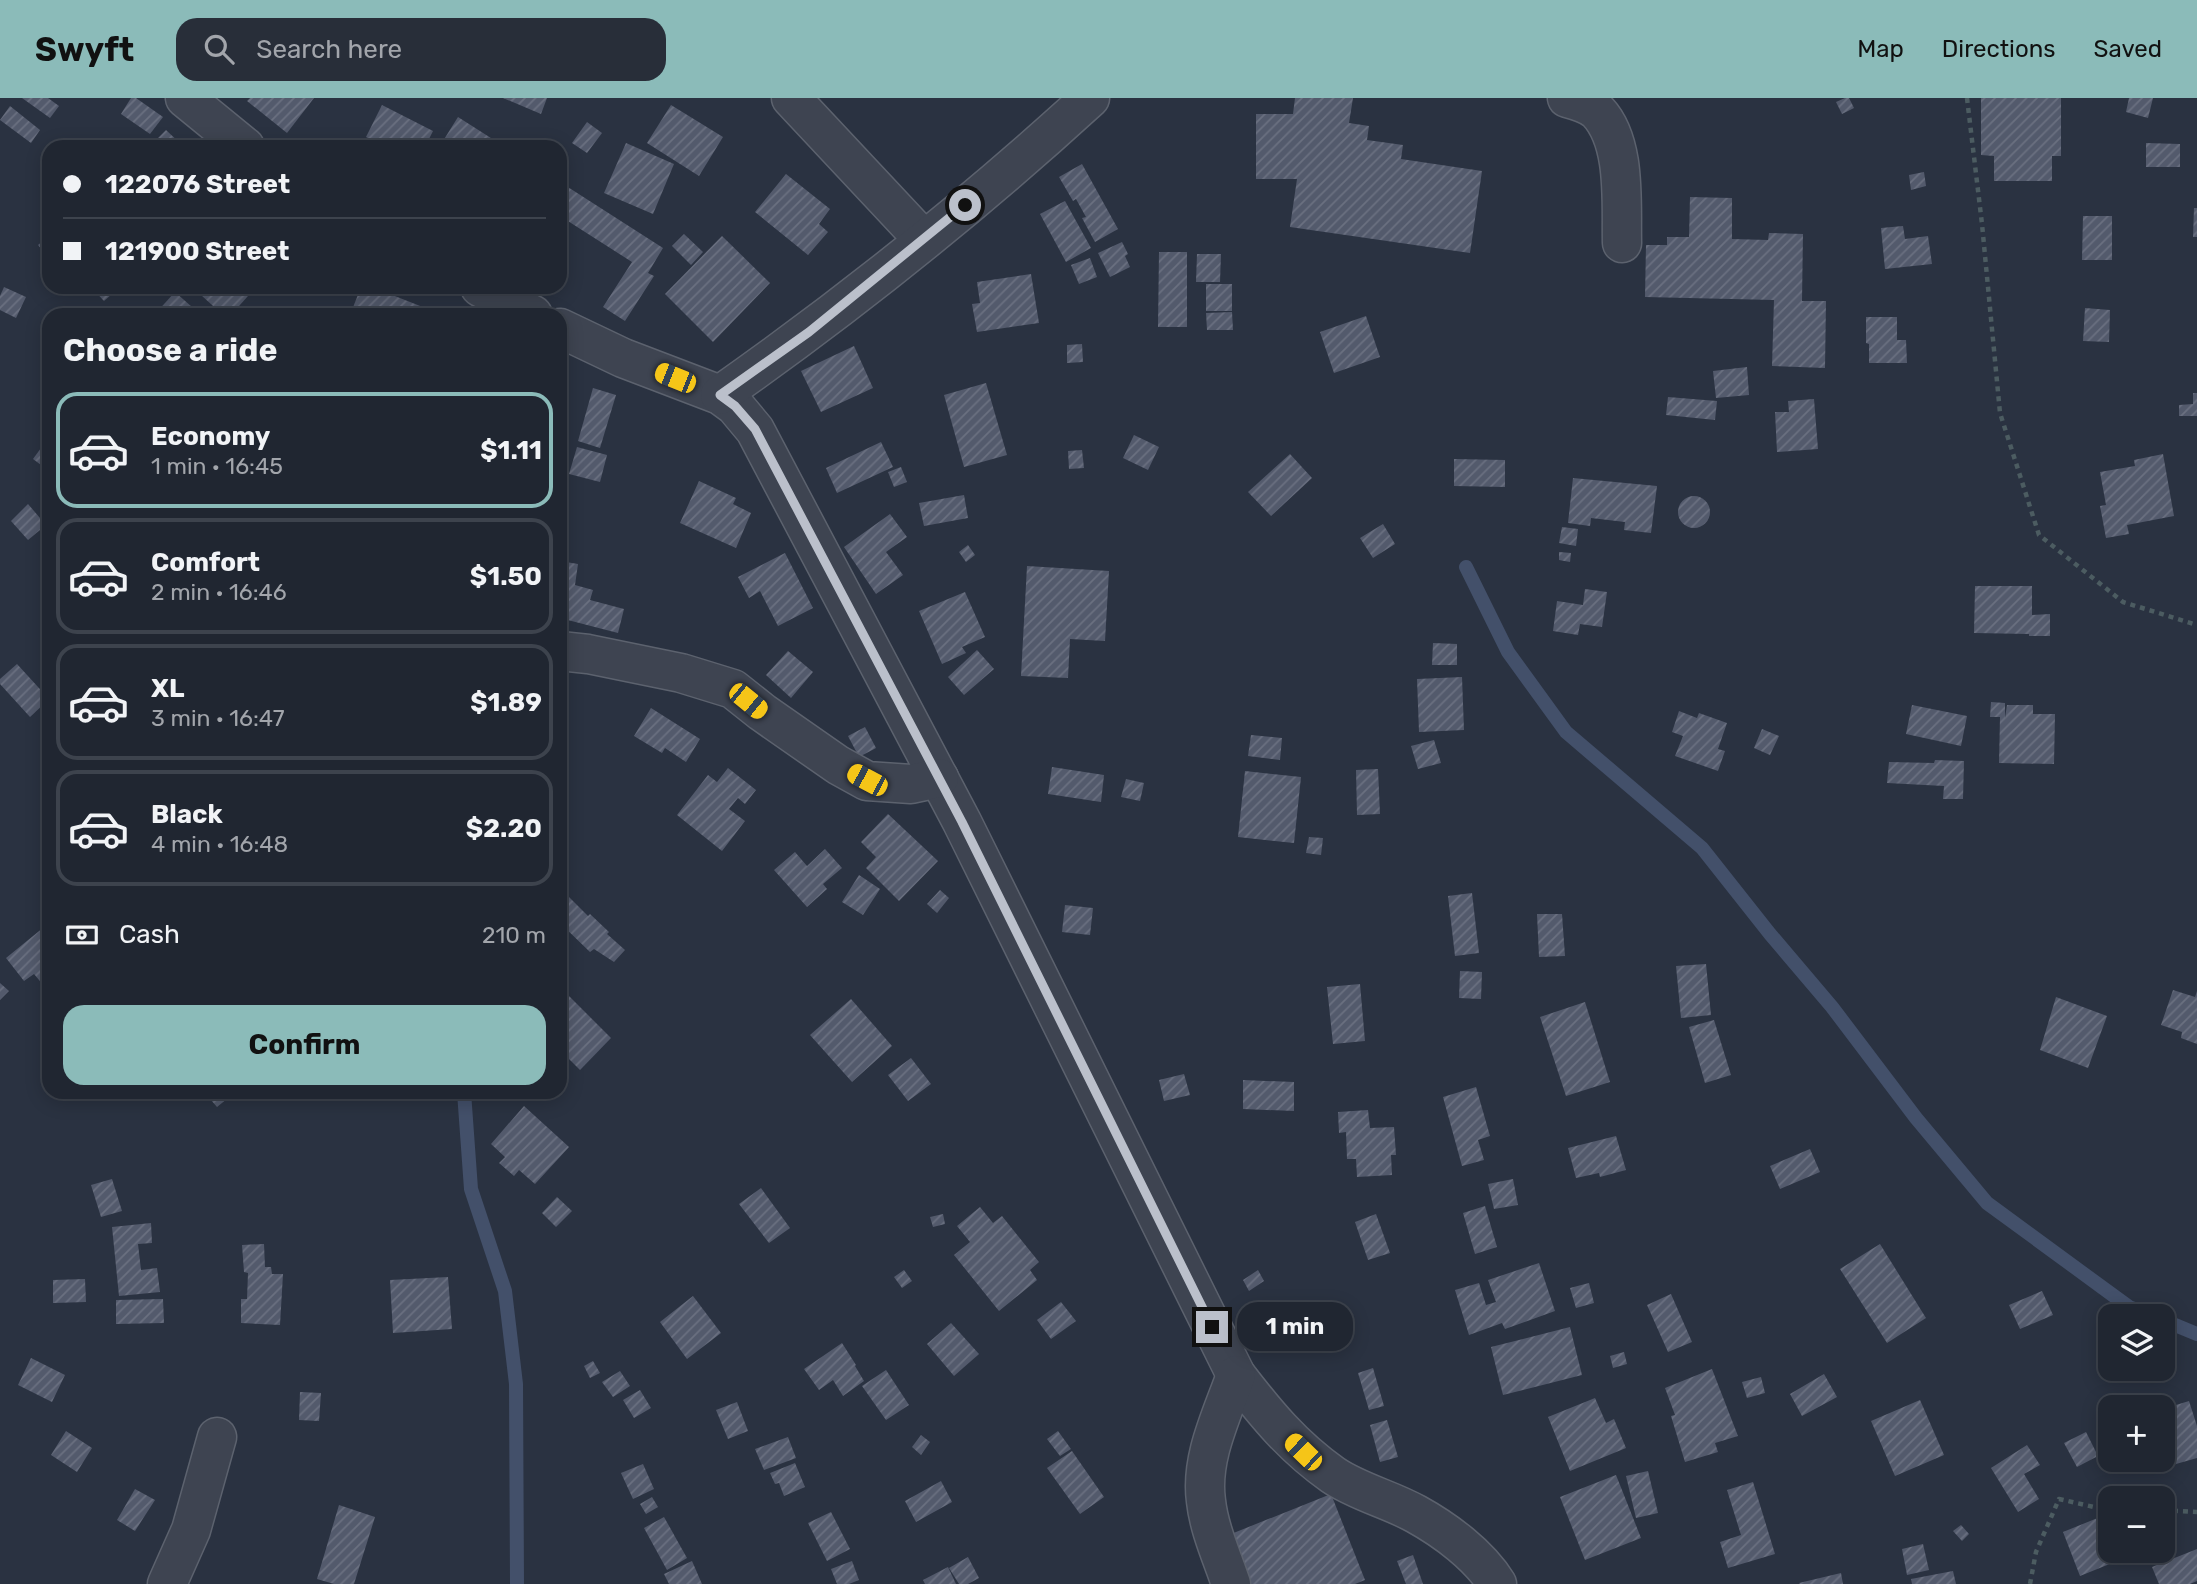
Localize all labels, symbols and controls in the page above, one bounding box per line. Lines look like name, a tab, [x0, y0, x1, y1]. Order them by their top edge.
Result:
search box	[176, 18, 666, 81]
text: Swyft	[35, 30, 134, 69]
icon: search	[200, 30, 238, 68]
text: Search here	[256, 34, 402, 65]
text: Map	[1857, 35, 1904, 63]
text: Directions	[1942, 35, 2055, 63]
text: Saved	[2093, 35, 2162, 63]
text: 122076 Street	[105, 169, 290, 200]
route start	[949, 189, 981, 221]
text: 121900 Street	[105, 236, 289, 267]
text: Choose a ride	[63, 331, 277, 369]
car	[652, 360, 699, 396]
icon: car	[67, 419, 130, 482]
text: Economy	[151, 421, 270, 452]
text: $1.11	[480, 435, 542, 466]
text: 1 min · 16:45	[151, 452, 283, 480]
icon: car	[67, 545, 130, 608]
text: Comfort	[151, 547, 260, 578]
text: $1.50	[470, 561, 542, 592]
text: 2 min · 16:46	[151, 578, 287, 606]
icon: car	[67, 671, 130, 734]
text: XL	[151, 673, 184, 704]
car	[726, 680, 771, 722]
text: $1.89	[470, 687, 542, 718]
text: 3 min · 16:47	[151, 704, 285, 732]
car	[844, 761, 891, 799]
icon: car	[67, 797, 130, 860]
text: Black	[151, 799, 223, 830]
text: $2.20	[466, 813, 542, 844]
text: 4 min · 16:48	[151, 830, 288, 858]
icon: cash	[63, 916, 101, 954]
text: Cash	[119, 919, 180, 950]
text: 210 m	[482, 921, 546, 949]
button: Confirm	[63, 1005, 546, 1085]
callout: 1 min	[1236, 1302, 1352, 1352]
map controls	[2098, 1304, 2175, 1563]
button: layers	[2098, 1304, 2175, 1381]
route end	[1196, 1311, 1228, 1343]
text: 1 min	[1266, 1312, 1324, 1340]
button: +	[2098, 1395, 2175, 1472]
car	[1281, 1430, 1326, 1474]
button: −	[2098, 1486, 2175, 1563]

